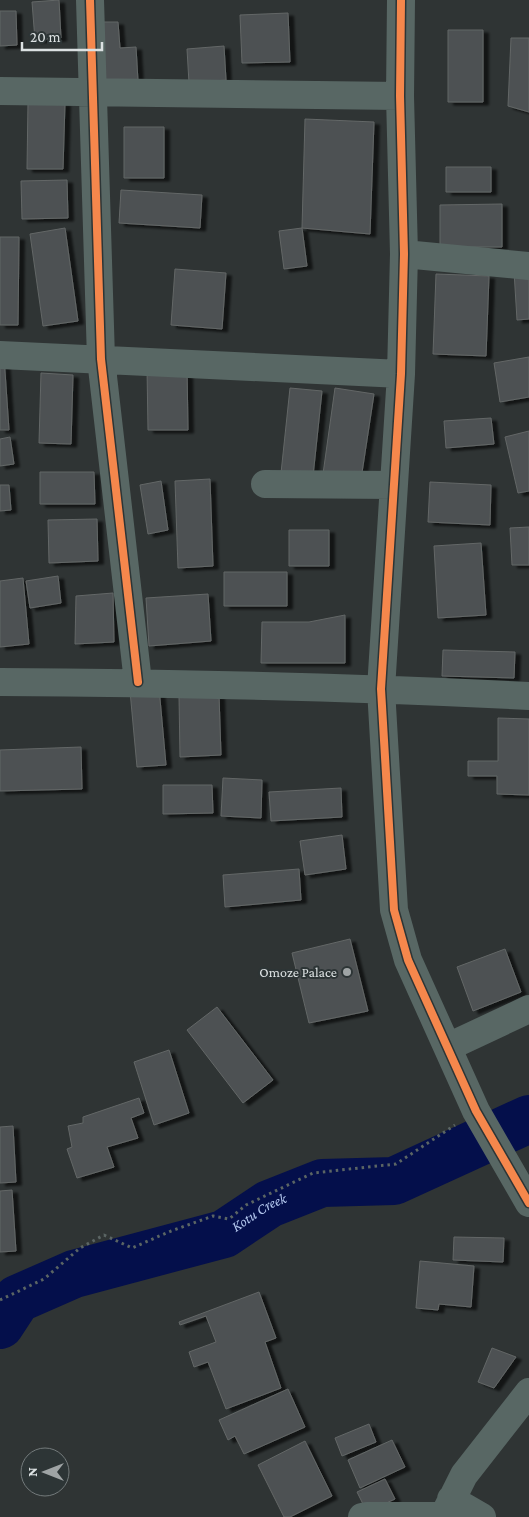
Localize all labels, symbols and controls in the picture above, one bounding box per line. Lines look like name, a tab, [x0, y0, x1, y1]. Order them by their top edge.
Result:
scale bar	[22, 20, 102, 52]
text: 20 m	[30, 29, 61, 45]
place label: Omoze Palace	[259, 964, 337, 980]
marker: Omoze Palace	[341, 966, 353, 978]
water label: Kotu Creek	[229, 1189, 290, 1235]
north arrow	[20, 1447, 70, 1497]
text: N	[24, 1467, 40, 1477]

